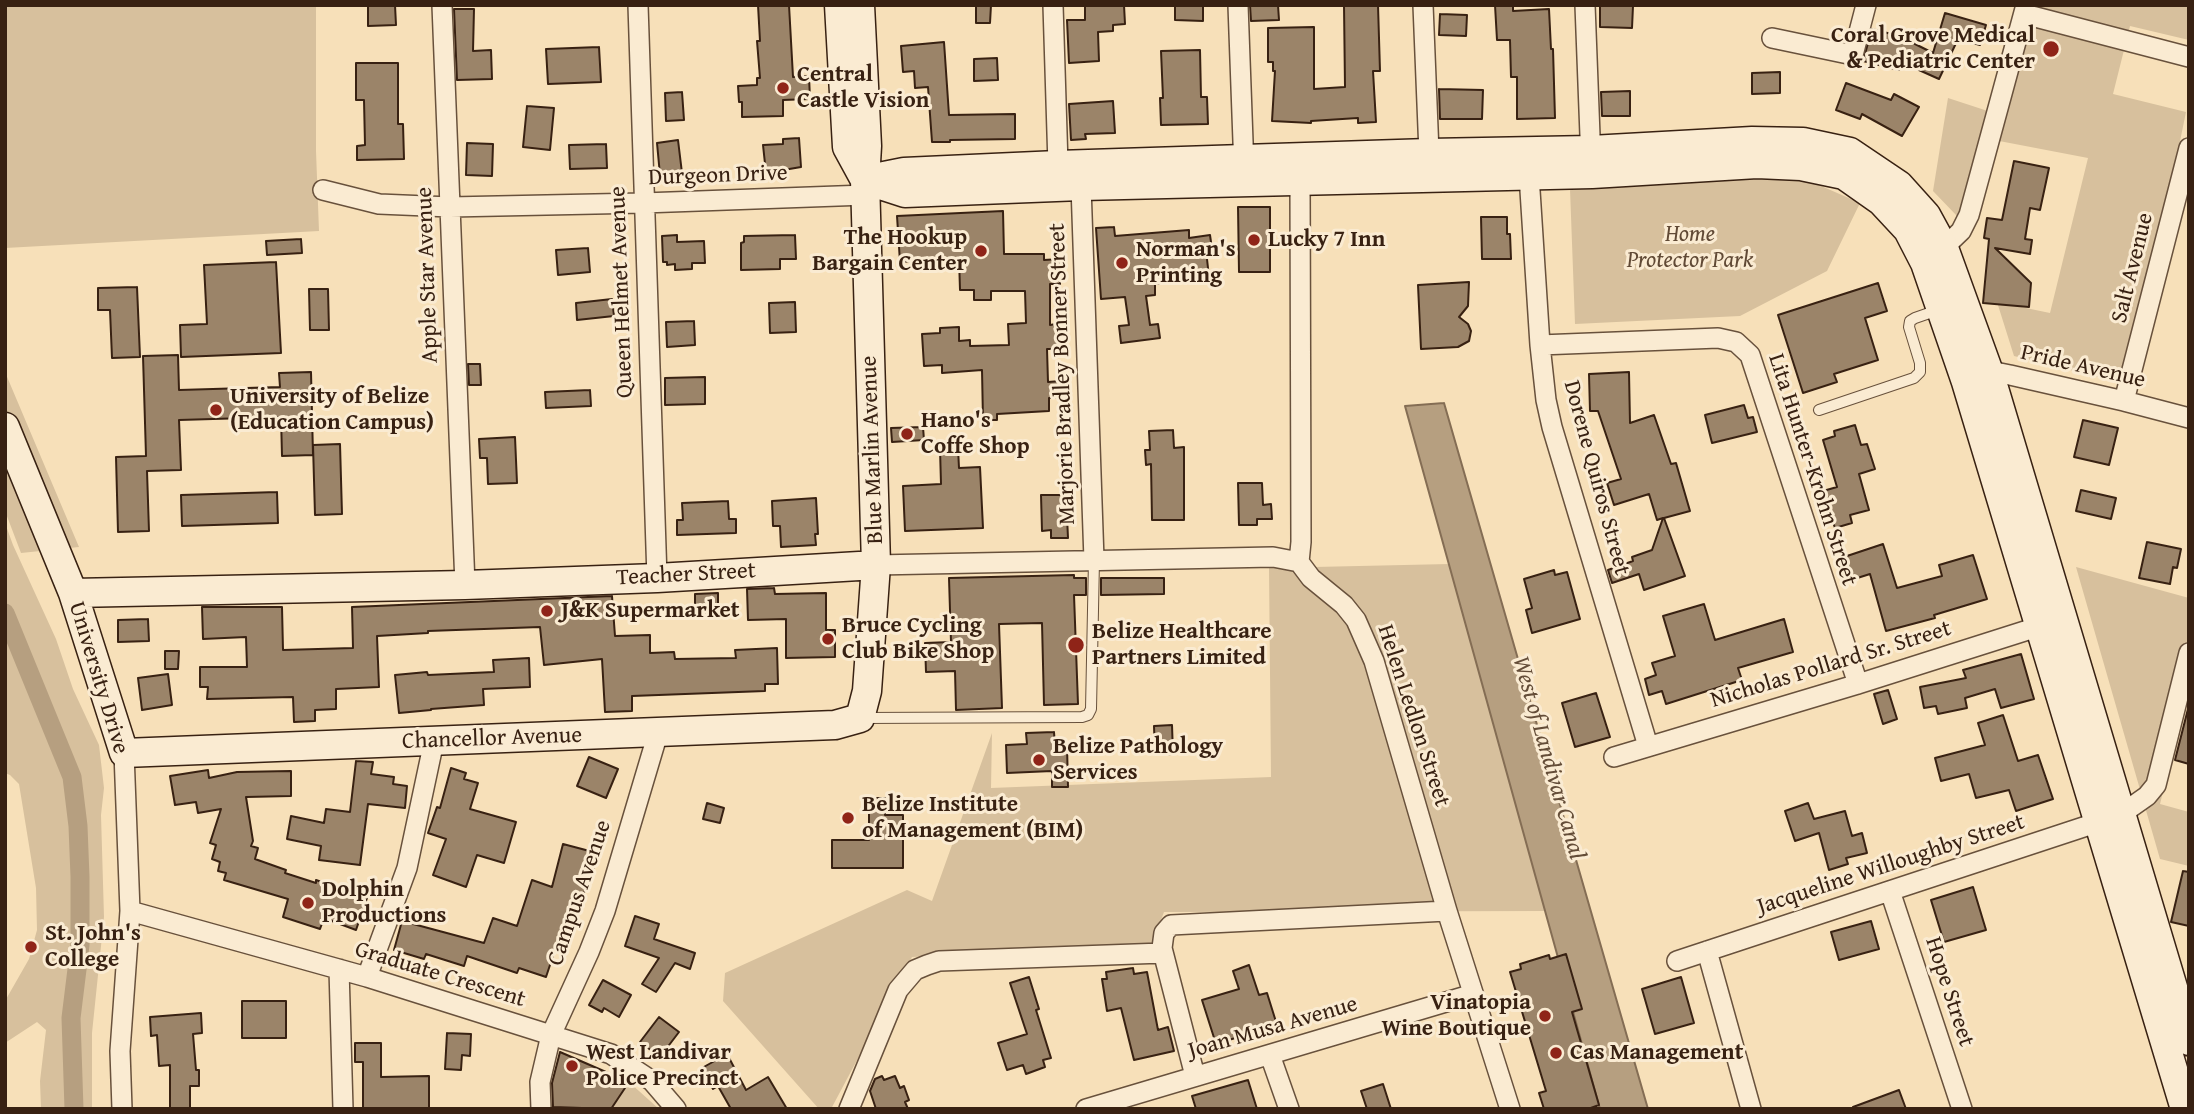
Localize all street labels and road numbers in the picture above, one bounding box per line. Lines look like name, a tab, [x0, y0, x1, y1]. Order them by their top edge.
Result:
street label: Durgeon Drive	[648, 160, 788, 192]
street label: Apple Star Avenue	[411, 186, 445, 364]
street label: Queen Helmet Avenue	[605, 186, 639, 398]
street label: Salt Avenue	[2106, 210, 2160, 326]
street label: Marjorie Bradley Bonner Street	[1044, 222, 1082, 526]
street label: Pride Avenue	[2018, 339, 2148, 395]
street label: Lita Hunter-Krohn Street	[1761, 351, 1863, 589]
street label: Blue Marlin Avenue	[856, 355, 890, 545]
street label: Dorene Quiros Street	[1557, 378, 1635, 578]
street label: Teacher Street	[615, 558, 757, 592]
street label: University Drive	[62, 599, 134, 757]
street label: Nicholas Pollard Sr. Street	[1707, 615, 1955, 715]
street label: Helen Ledlon Street	[1371, 621, 1455, 811]
street label: Chancellor Avenue	[402, 722, 582, 756]
street label: Jacqueline Willoughby Street	[1754, 809, 2028, 921]
street label: Campus Avenue	[542, 817, 618, 969]
street label: Hope Street	[1918, 934, 1980, 1050]
street label: Graduate Crescent	[351, 936, 529, 1014]
street label: Joan Musa Avenue	[1185, 991, 1361, 1065]

